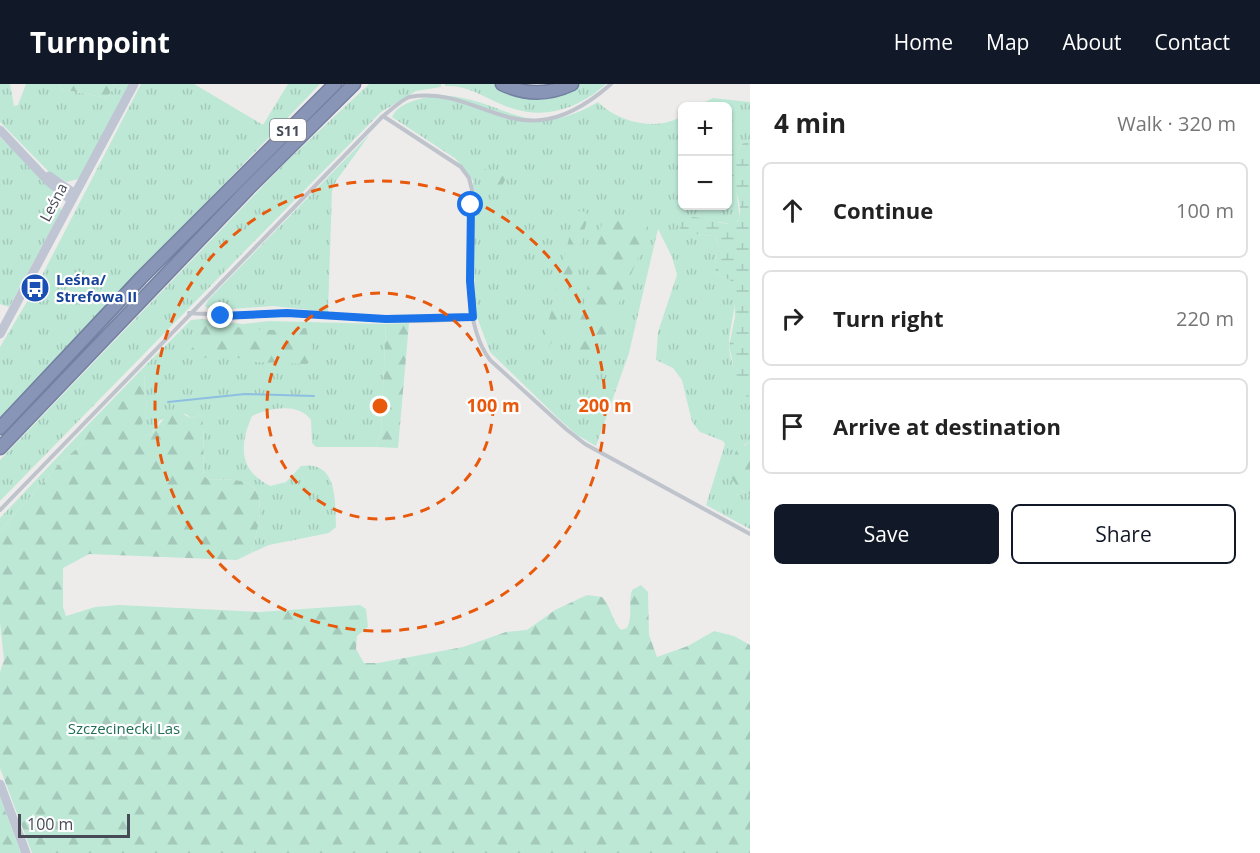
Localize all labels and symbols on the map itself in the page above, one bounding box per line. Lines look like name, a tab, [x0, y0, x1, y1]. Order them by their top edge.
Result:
road number: S11	[270, 119, 306, 141]
street label: Leśna	[35, 179, 71, 225]
route start	[457, 191, 483, 217]
place label: Leśna/ Strefowa II	[56, 269, 137, 306]
bus stop icon: Leśna/ Strefowa II	[19, 272, 51, 304]
route end	[207, 302, 233, 328]
text: 100 m	[466, 393, 520, 417]
text: 200 m	[578, 393, 632, 417]
centre of rings	[370, 396, 390, 416]
park label: Szczecinecki Las	[68, 718, 180, 738]
scale bar	[18, 811, 130, 838]

